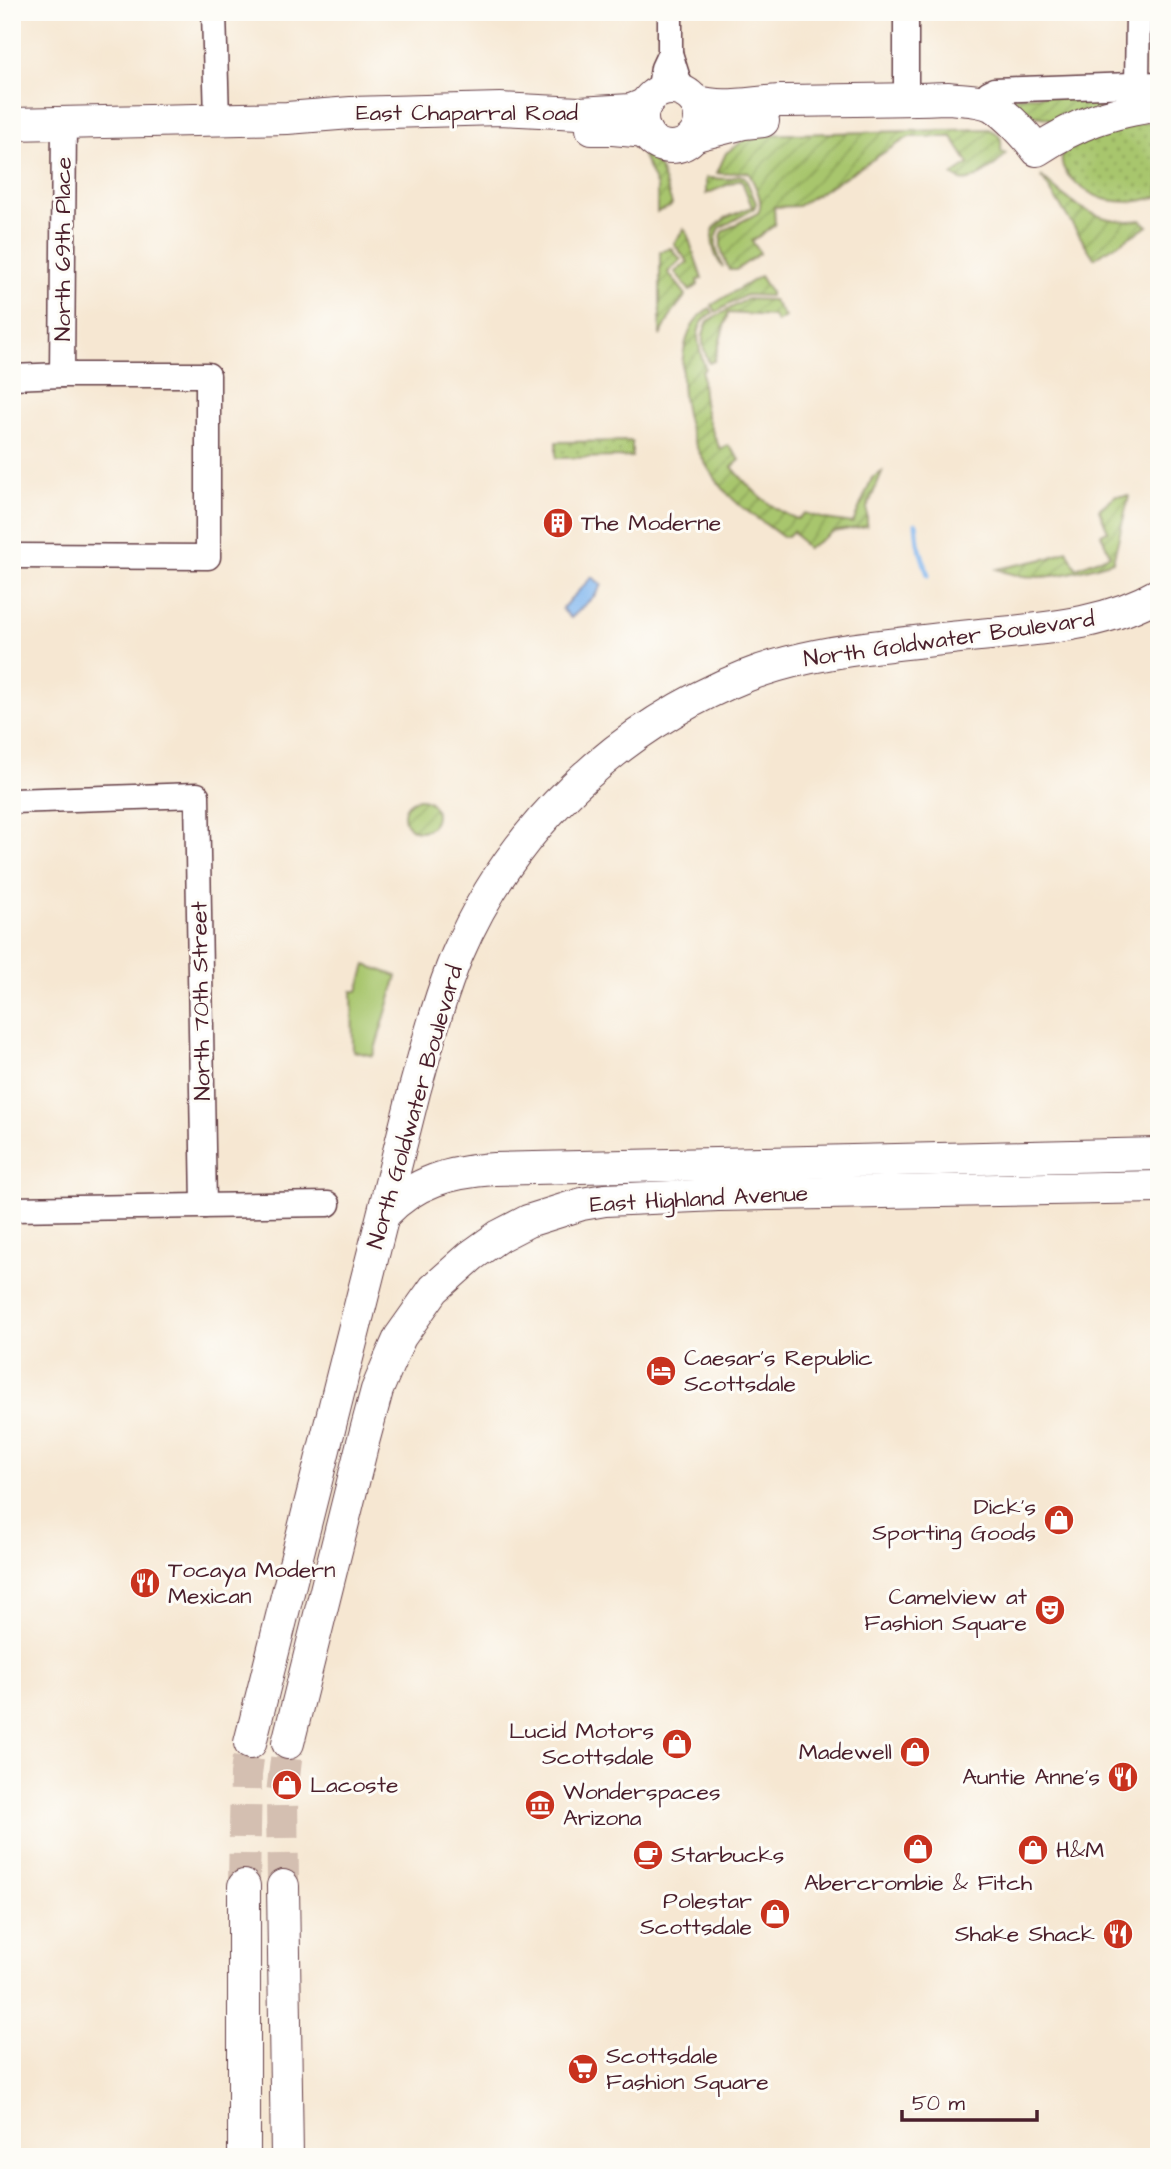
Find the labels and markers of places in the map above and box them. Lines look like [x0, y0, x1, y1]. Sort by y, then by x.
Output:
building icon: The Moderne [541, 506, 575, 540]
place label: The Moderne [581, 507, 721, 539]
place label: Caesar's Republic Scottsdale [684, 1342, 873, 1400]
hotel icon: Caesar's Republic Scottsdale [644, 1354, 678, 1388]
place label: Dick's Sporting Goods [872, 1491, 1036, 1550]
shop icon: Dick's Sporting Goods [1042, 1503, 1076, 1537]
place label: Tocaya Modern Mexican [168, 1554, 335, 1612]
restaurant icon: Tocaya Modern Mexican [128, 1566, 162, 1600]
place label: Camelview at Fashion Square [864, 1581, 1028, 1639]
theatre icon: Camelview at Fashion Square [1033, 1593, 1067, 1627]
place label: Lucid Motors Scottsdale [509, 1715, 654, 1773]
shop icon: Lucid Motors Scottsdale [660, 1727, 694, 1761]
shop icon: Madewell [898, 1735, 932, 1769]
place label: Madewell [799, 1736, 892, 1768]
restaurant icon: Auntie Anne's [1106, 1760, 1140, 1794]
place label: Auntie Anne's [962, 1761, 1100, 1793]
shop icon: Lacoste [270, 1768, 304, 1802]
place label: Lacoste [310, 1769, 398, 1801]
place label: Wonderspaces Arizona [563, 1776, 721, 1834]
museum icon: Wonderspaces Arizona [523, 1788, 557, 1822]
shop icon: Abercrombie & Fitch [901, 1832, 935, 1866]
shop icon: H&M [1016, 1833, 1050, 1867]
place label: H&M [1056, 1834, 1104, 1866]
cafe icon: Starbucks [631, 1838, 665, 1872]
place label: Starbucks [671, 1839, 784, 1871]
place label: Abercrombie & Fitch [804, 1867, 1033, 1899]
place label: Polestar Scottsdale [640, 1885, 752, 1943]
shop icon: Polestar Scottsdale [758, 1897, 792, 1931]
restaurant icon: Shake Shack [1101, 1917, 1135, 1951]
place label: Shake Shack [955, 1918, 1095, 1950]
place label: Scottsdale Fashion Square [606, 2040, 769, 2098]
supermarket icon: Scottsdale Fashion Square [566, 2052, 600, 2086]

